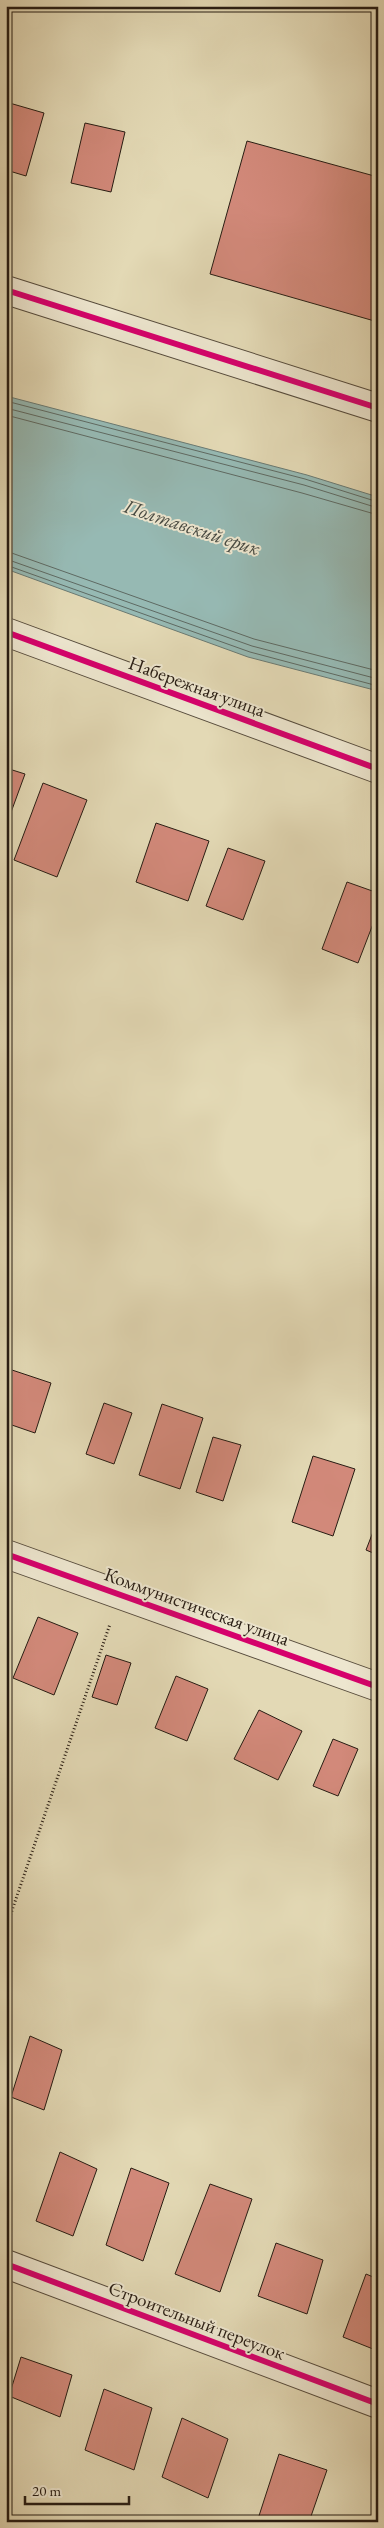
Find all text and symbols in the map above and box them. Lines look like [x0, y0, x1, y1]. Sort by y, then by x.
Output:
water label: Полтавский ерик [120, 493, 264, 561]
street label: Набережная улица [125, 650, 269, 723]
street label: Коммунистическая улица [101, 1561, 293, 1652]
street label: Строительный переулок [105, 2275, 289, 2366]
scale bar [25, 2473, 129, 2505]
text: 20 m [32, 2481, 61, 2500]

